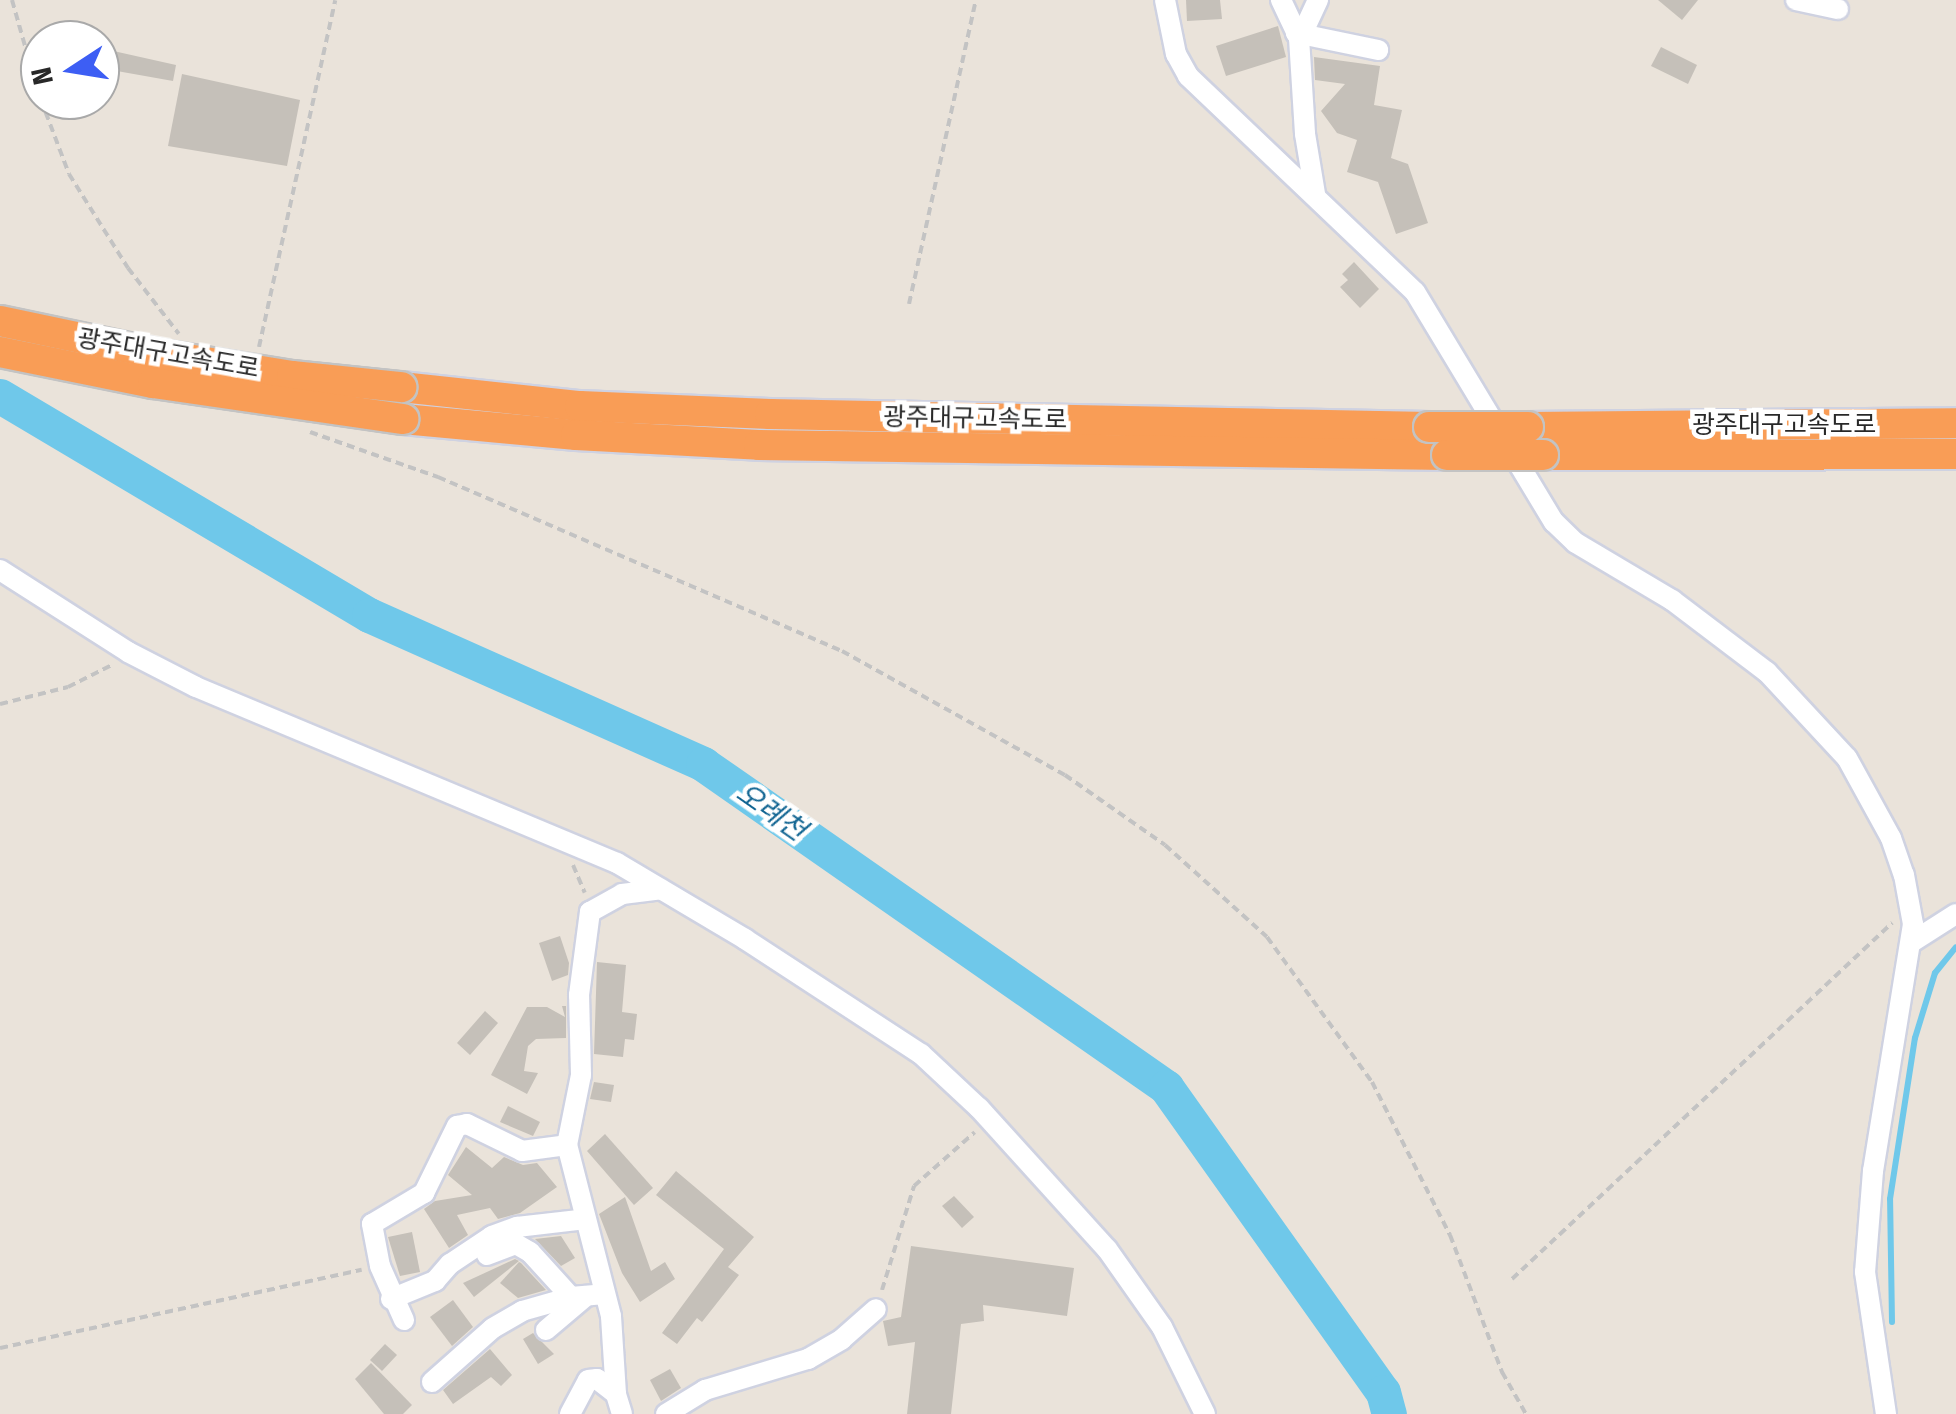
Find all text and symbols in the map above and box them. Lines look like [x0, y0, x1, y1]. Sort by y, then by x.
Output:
north arrow [20, 20, 120, 120]
text: N [24, 64, 60, 88]
street label: 광주대구고속도로 [75, 323, 261, 385]
street label: 광주대구고속도로 [883, 402, 1067, 436]
street label: 광주대구고속도로 [1692, 410, 1876, 440]
water label: 오례천 [730, 776, 812, 848]

